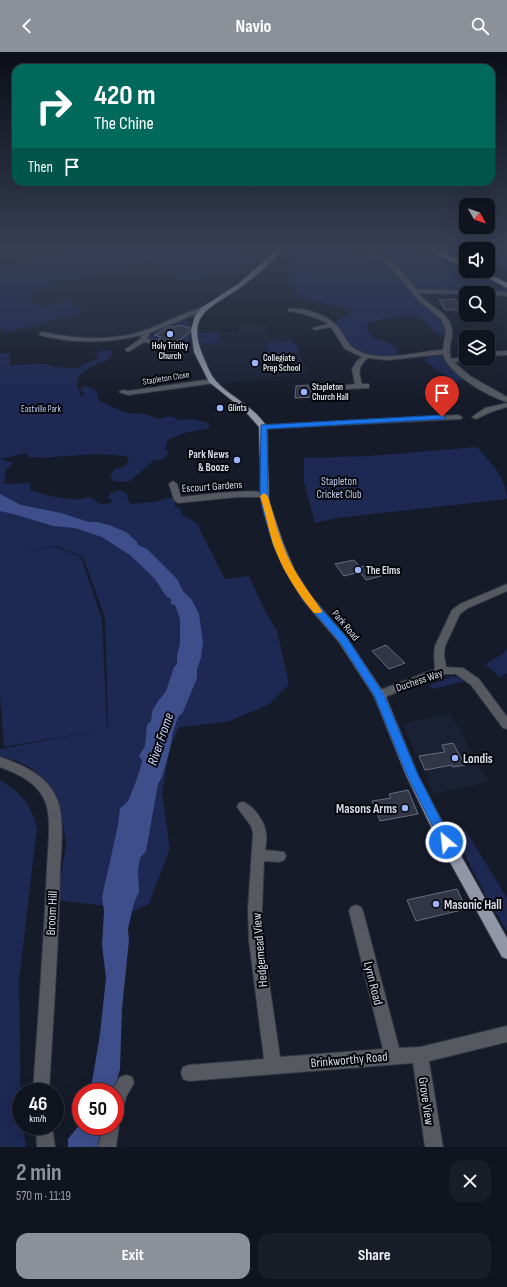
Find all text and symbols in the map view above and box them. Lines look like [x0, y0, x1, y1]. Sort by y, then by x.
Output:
icon: back [16, 15, 38, 37]
icon: search [469, 15, 491, 37]
text: Navio [236, 16, 271, 37]
text: 420 m [94, 79, 156, 112]
icon: right [28, 80, 80, 132]
text: The Chine [94, 113, 154, 134]
icon: arrive [61, 156, 83, 178]
text: Then [28, 158, 53, 177]
north arrow [459, 198, 495, 234]
map controls [459, 198, 495, 366]
button: sound [459, 242, 495, 278]
button: search [459, 286, 495, 322]
marker: Holy Trinity Church [165, 329, 175, 339]
button: layers [459, 330, 495, 366]
place label: Holy Trinity Church [152, 341, 188, 362]
place label: Collegiate Prep School [263, 353, 301, 374]
marker: Collegiate Prep School [250, 358, 260, 368]
street label: Stapleton Close [142, 369, 191, 388]
pin [425, 376, 459, 417]
place label: Stapleton Church Hall [312, 382, 349, 403]
icon: arrive [431, 382, 453, 404]
marker: Stapleton Church Hall [299, 387, 309, 397]
marker: Glints [215, 403, 225, 413]
place label: Glints [228, 403, 248, 414]
park label: Eastville Park [21, 404, 61, 415]
place label: Park News & Booze [189, 448, 229, 474]
marker: Park News & Booze [232, 455, 242, 465]
park label: Stapleton Cricket Club [317, 475, 362, 501]
street label: Escourt Gardens [181, 478, 243, 495]
place label: The Elms [366, 564, 401, 577]
marker: The Elms [353, 565, 363, 575]
street label: Park Road [329, 607, 362, 644]
street label: Duchess Way [394, 666, 445, 694]
water label: River Frome [144, 710, 178, 768]
place label: Londis [463, 751, 493, 767]
marker: Londis [450, 753, 460, 763]
place label: Masons Arms [336, 801, 397, 817]
marker: Masons Arms [400, 803, 410, 813]
position arrow [425, 821, 467, 863]
street label: Broom Hill [43, 890, 61, 936]
place label: Masonic Hall [444, 897, 502, 913]
marker: Masonic Hall [431, 899, 441, 909]
street label: Hedgemead View [249, 911, 271, 988]
street label: Lynn Road [360, 960, 386, 1007]
street label: Brinkworthy Road [310, 1049, 388, 1071]
street label: Grove View [415, 1076, 437, 1127]
speed limit sign: 50 [72, 1083, 124, 1135]
text: 46 [29, 1092, 47, 1116]
text: km/h [29, 1113, 47, 1125]
text: 2 min [16, 1158, 62, 1187]
button: close [449, 1160, 491, 1202]
text: 570 m · 11:19 [16, 1188, 71, 1204]
button: Exit [16, 1233, 250, 1279]
button: Share [258, 1233, 491, 1279]

